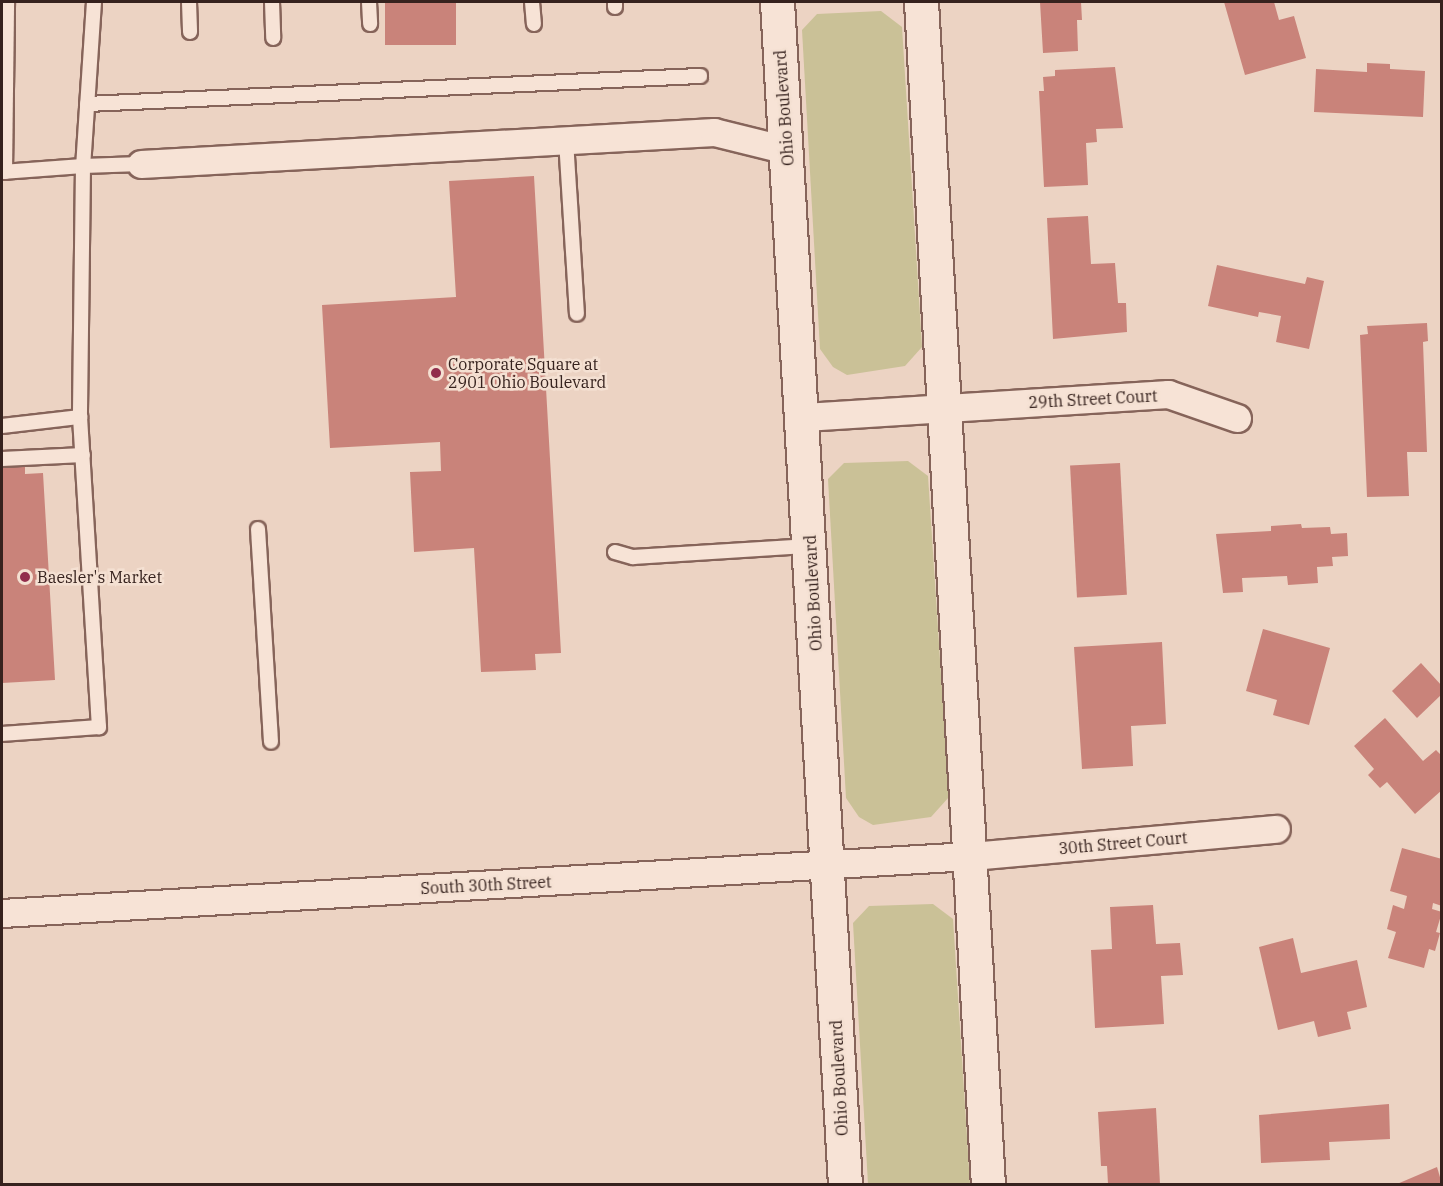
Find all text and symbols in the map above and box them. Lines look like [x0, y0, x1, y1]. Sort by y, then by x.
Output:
street label: Ohio Boulevard [770, 49, 798, 167]
place label: Corporate Square at 2901 Ohio Boulevard [448, 354, 606, 392]
marker: Corporate Square at 2901 Ohio Boulevard [429, 366, 443, 380]
street label: 29th Street Court [1028, 386, 1158, 412]
street label: Ohio Boulevard [800, 535, 826, 651]
place label: Baesler's Market [37, 567, 162, 587]
marker: Baesler's Market [18, 570, 32, 584]
street label: 30th Street Court [1058, 828, 1188, 858]
street label: South 30th Street [420, 872, 552, 898]
street label: Ohio Boulevard [826, 1020, 852, 1136]

